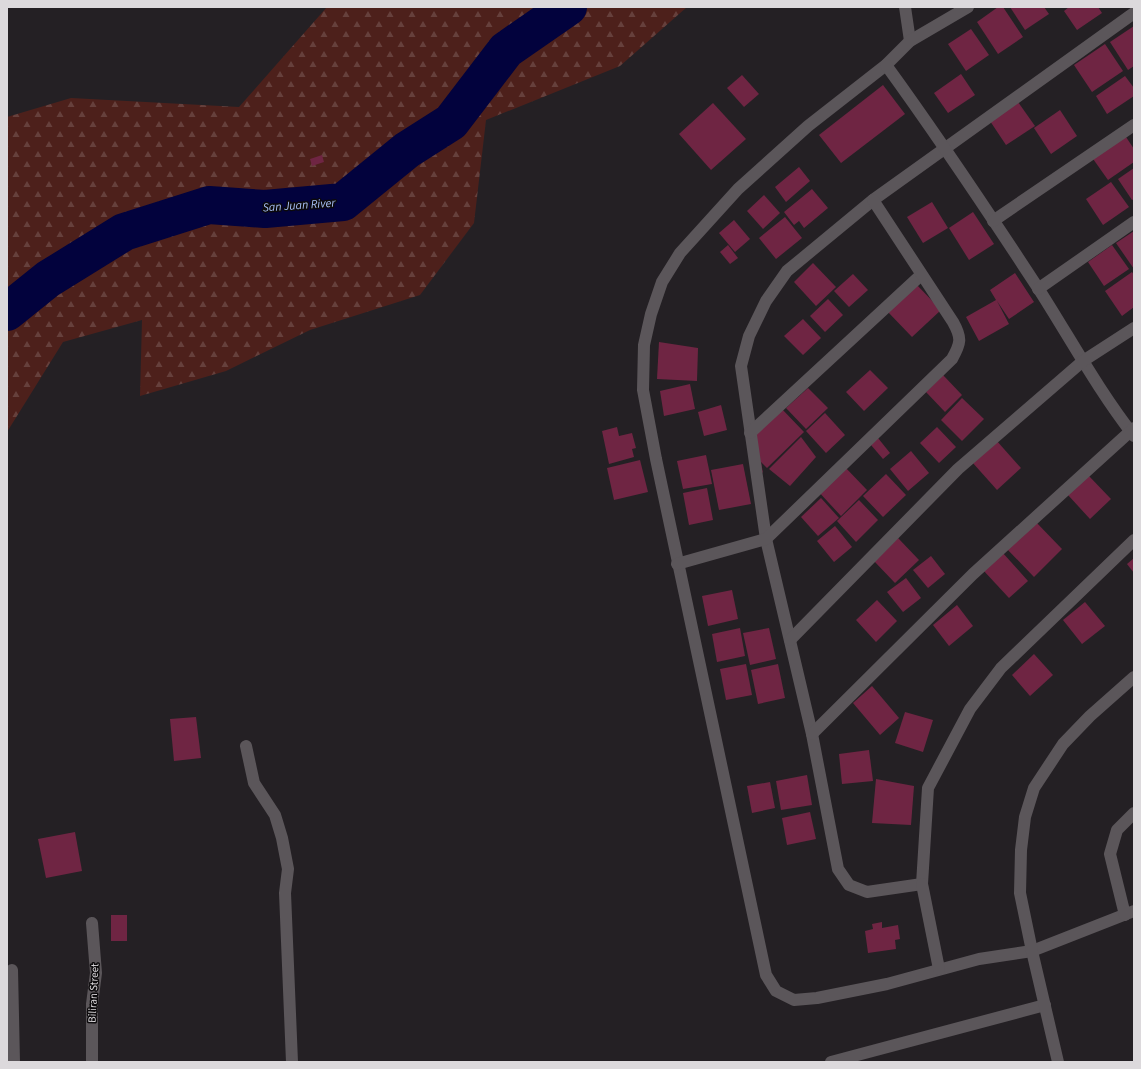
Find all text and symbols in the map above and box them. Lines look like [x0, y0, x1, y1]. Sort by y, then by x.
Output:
water label: San Juan River [262, 194, 337, 217]
street label: Biliran Street [84, 963, 103, 1023]

